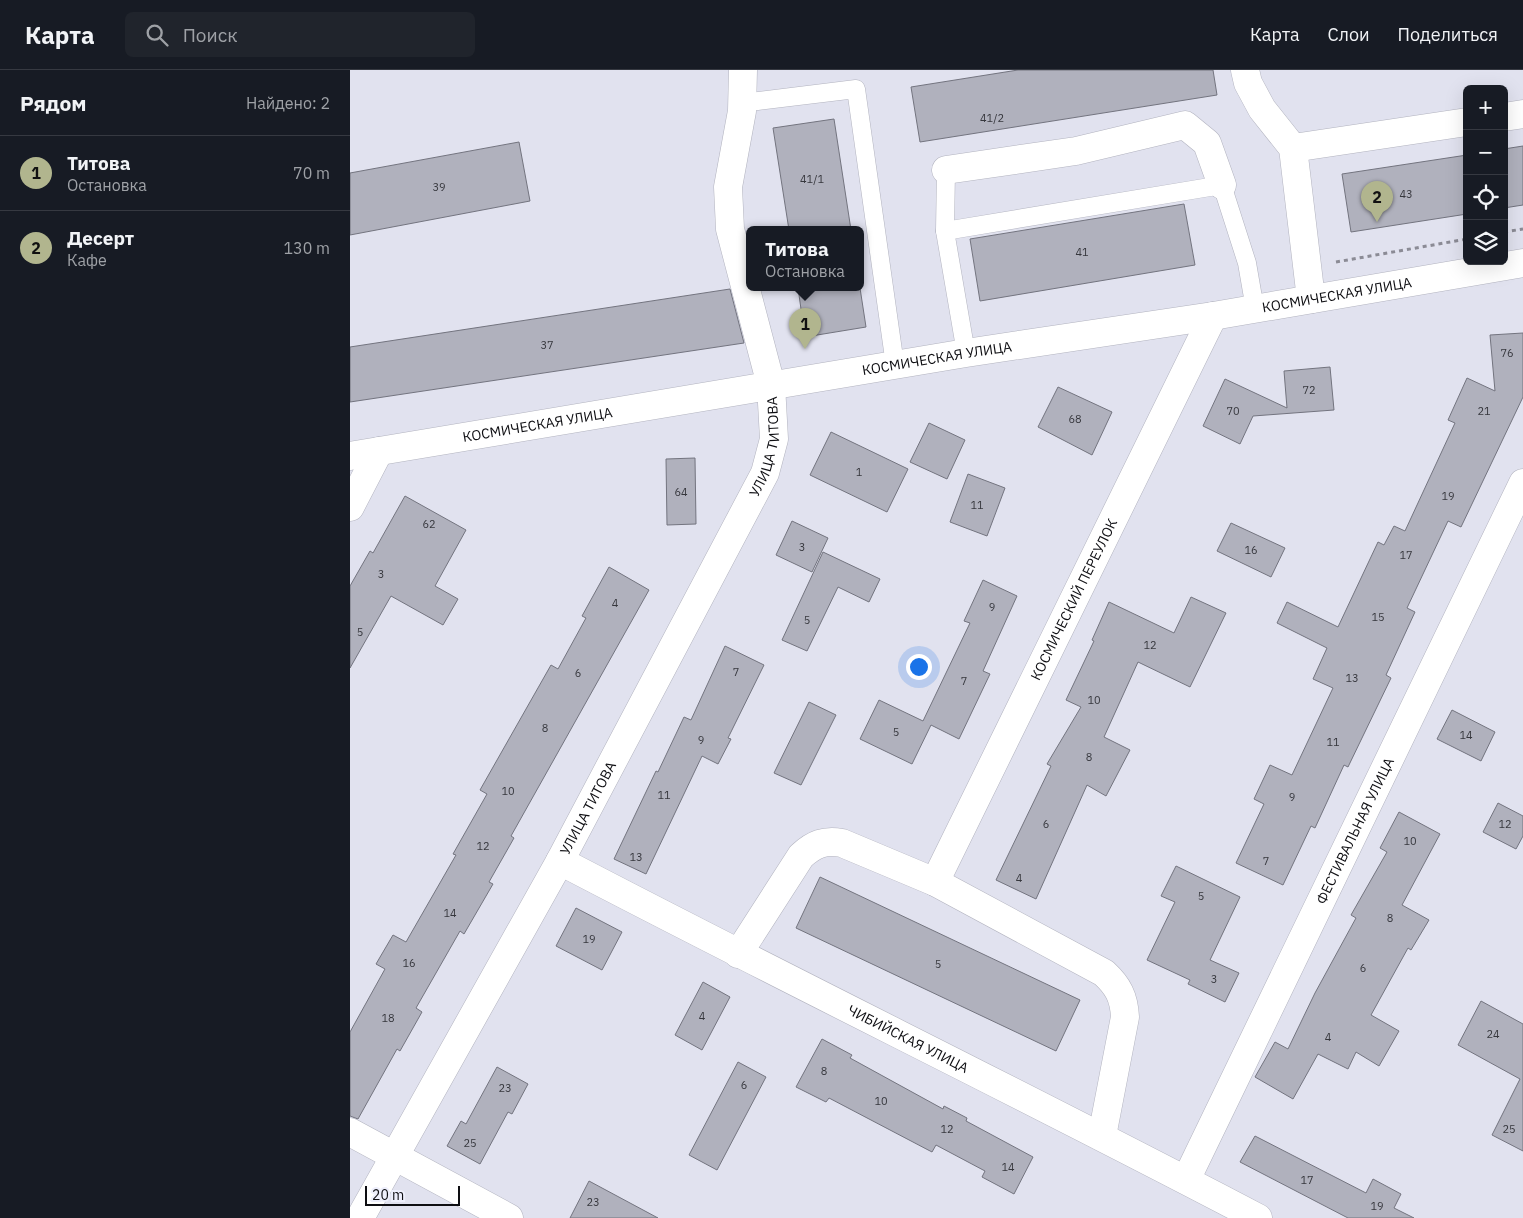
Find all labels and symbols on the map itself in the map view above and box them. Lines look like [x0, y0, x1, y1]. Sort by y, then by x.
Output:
house number: 41/2 [980, 111, 1004, 125]
house number: 41/1 [800, 172, 824, 186]
house number: 39 [432, 180, 446, 194]
pin: 2 [1361, 181, 1393, 222]
house number: 43 [1399, 187, 1413, 201]
house number: 41 [1075, 245, 1089, 259]
street label: КОСМИЧЕСКАЯ УЛИЦА [1261, 273, 1413, 316]
pin: 1 [789, 308, 821, 349]
street label: КОСМИЧЕСКАЯ УЛИЦА [861, 337, 1013, 379]
house number: 37 [540, 338, 554, 352]
house number: 76 [1500, 346, 1514, 360]
house number: 72 [1302, 383, 1316, 397]
street label: УЛИЦА ТИТОВА [745, 396, 783, 500]
street label: КОСМИЧЕСКАЯ УЛИЦА [461, 403, 614, 446]
house number: 70 [1226, 404, 1240, 418]
house number: 21 [1477, 404, 1491, 418]
house number: 68 [1068, 412, 1082, 426]
house number: 1 [856, 465, 863, 479]
house number: 64 [674, 485, 688, 499]
house number: 19 [1441, 489, 1455, 503]
house number: 11 [970, 498, 984, 512]
street label: КОСМИЧЕСКИЙ ПЕРЕУЛОК [1027, 515, 1121, 683]
house number: 62 [422, 517, 436, 531]
house number: 3 [799, 540, 805, 554]
house number: 16 [1244, 543, 1258, 557]
house number: 17 [1399, 548, 1413, 562]
house number: 3 [378, 567, 384, 581]
house number: 4 [612, 596, 619, 610]
house number: 9 [989, 600, 995, 614]
house number: 15 [1371, 610, 1385, 624]
house number: 5 [804, 613, 810, 627]
house number: 5 [357, 625, 363, 639]
house number: 12 [1143, 638, 1157, 652]
your location [906, 654, 932, 680]
house number: 7 [733, 665, 739, 679]
house number: 6 [575, 666, 581, 680]
house number: 13 [1345, 671, 1359, 685]
house number: 7 [961, 674, 967, 688]
house number: 10 [1087, 693, 1101, 707]
house number: 8 [542, 721, 548, 735]
house number: 5 [893, 725, 899, 739]
house number: 14 [1459, 728, 1473, 742]
house number: 9 [698, 733, 704, 747]
house number: 11 [1326, 735, 1340, 749]
house number: 8 [1086, 750, 1092, 764]
street label: ФЕСТИВАЛЬНАЯ УЛИЦА [1312, 754, 1398, 907]
street label: УЛИЦА ТИТОВА [556, 758, 620, 858]
house number: 10 [501, 784, 515, 798]
house number: 11 [657, 788, 671, 802]
house number: 9 [1289, 790, 1295, 804]
house number: 6 [1043, 817, 1049, 831]
house number: 12 [1498, 817, 1512, 831]
house number: 10 [1403, 834, 1417, 848]
house number: 12 [476, 839, 490, 853]
house number: 13 [629, 850, 643, 864]
house number: 7 [1263, 854, 1269, 868]
house number: 4 [1016, 871, 1023, 885]
house number: 5 [1198, 889, 1204, 903]
house number: 14 [443, 906, 457, 920]
house number: 8 [1387, 911, 1393, 925]
house number: 19 [582, 932, 596, 946]
house number: 16 [402, 956, 416, 970]
house number: 5 [935, 957, 941, 971]
house number: 6 [1360, 961, 1366, 975]
house number: 3 [1211, 972, 1217, 986]
street label: ЧИБИЙСКАЯ УЛИЦА [845, 1001, 972, 1077]
house number: 4 [699, 1009, 706, 1023]
house number: 18 [381, 1011, 395, 1025]
house number: 24 [1486, 1027, 1500, 1041]
house number: 4 [1325, 1030, 1332, 1044]
house number: 8 [821, 1064, 827, 1078]
house number: 6 [741, 1078, 747, 1092]
house number: 23 [498, 1081, 512, 1095]
house number: 10 [874, 1094, 888, 1108]
house number: 12 [940, 1122, 954, 1136]
house number: 25 [1502, 1122, 1516, 1136]
house number: 25 [463, 1136, 477, 1150]
house number: 14 [1001, 1160, 1015, 1174]
house number: 17 [1300, 1173, 1314, 1187]
scale bar [365, 1183, 460, 1206]
house number: 23 [586, 1195, 600, 1209]
house number: 19 [1370, 1199, 1384, 1213]

